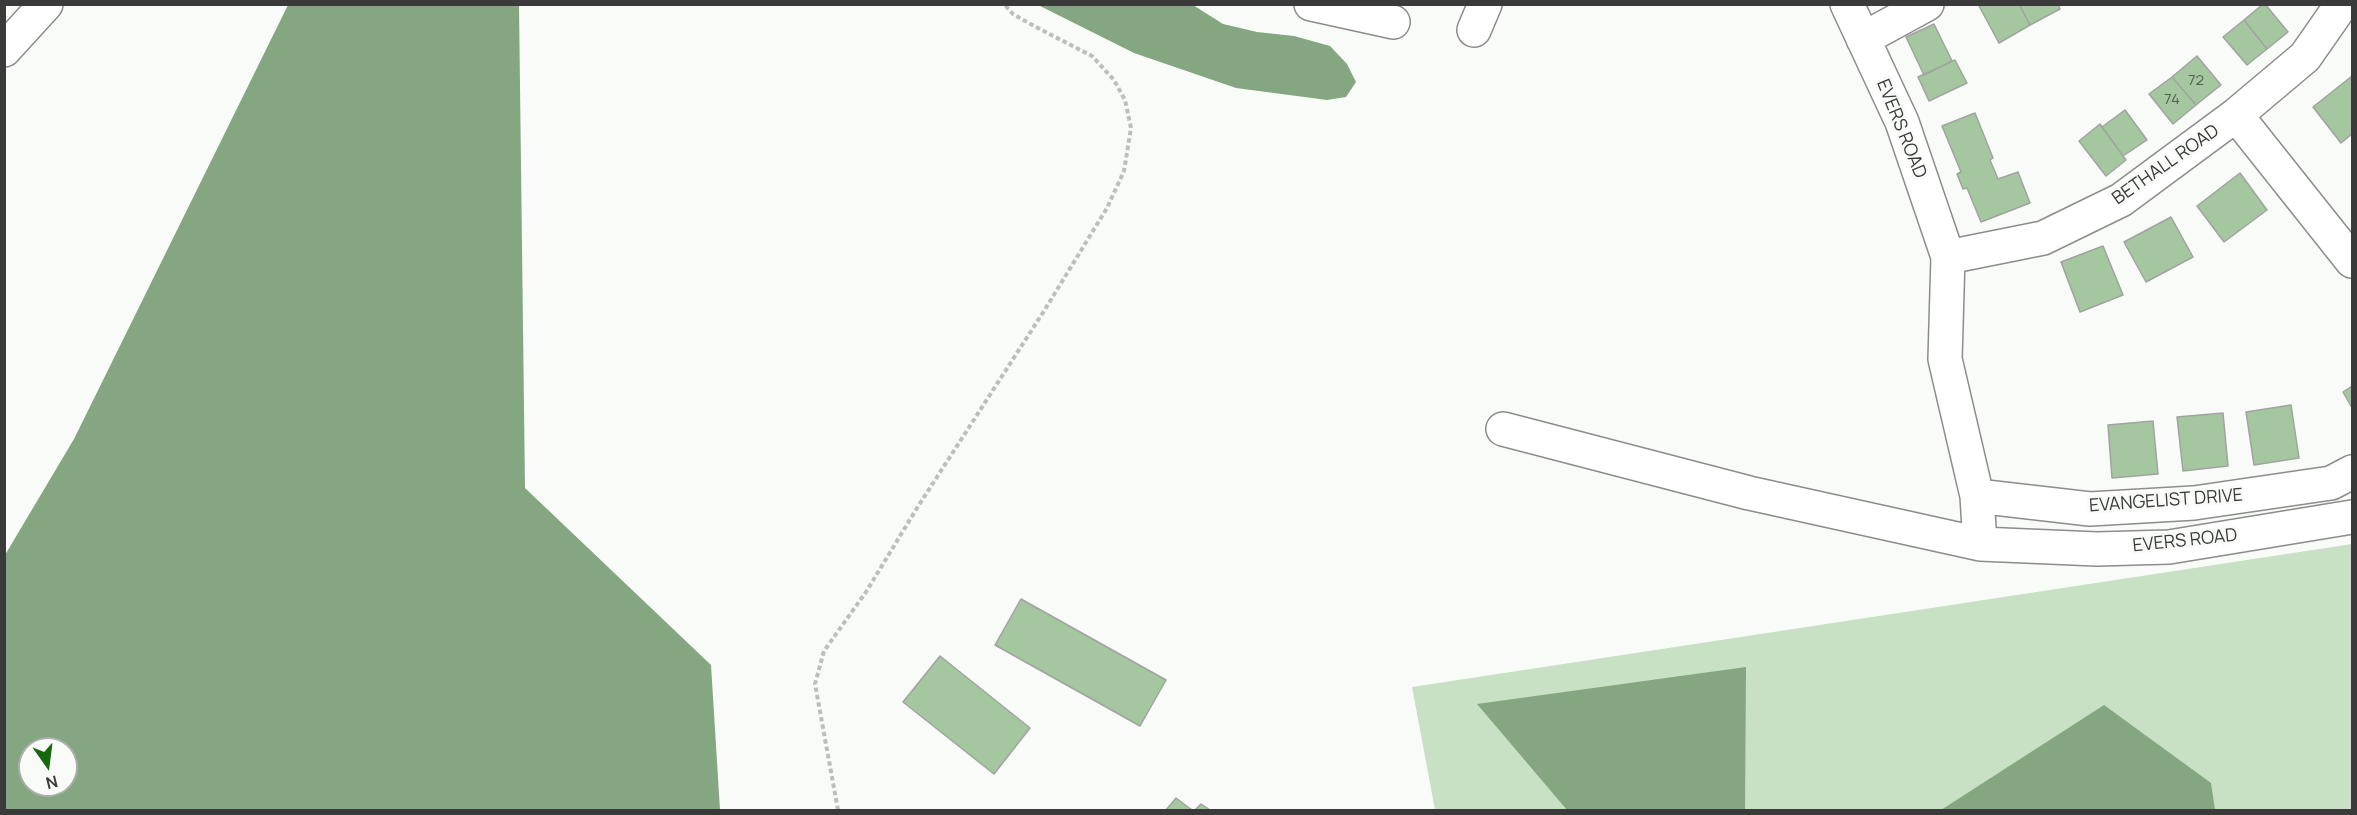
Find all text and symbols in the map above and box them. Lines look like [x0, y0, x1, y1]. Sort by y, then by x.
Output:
house number: 72 [2188, 72, 2204, 90]
street label: EVERS ROAD [1871, 76, 1931, 182]
house number: 74 [2164, 91, 2180, 109]
street label: BETHALL ROAD [2109, 120, 2223, 210]
street label: EVANGELIST DRIVE [2088, 485, 2244, 517]
street label: EVERS ROAD [2132, 525, 2238, 557]
north arrow [18, 737, 78, 797]
text: N [44, 770, 60, 795]

